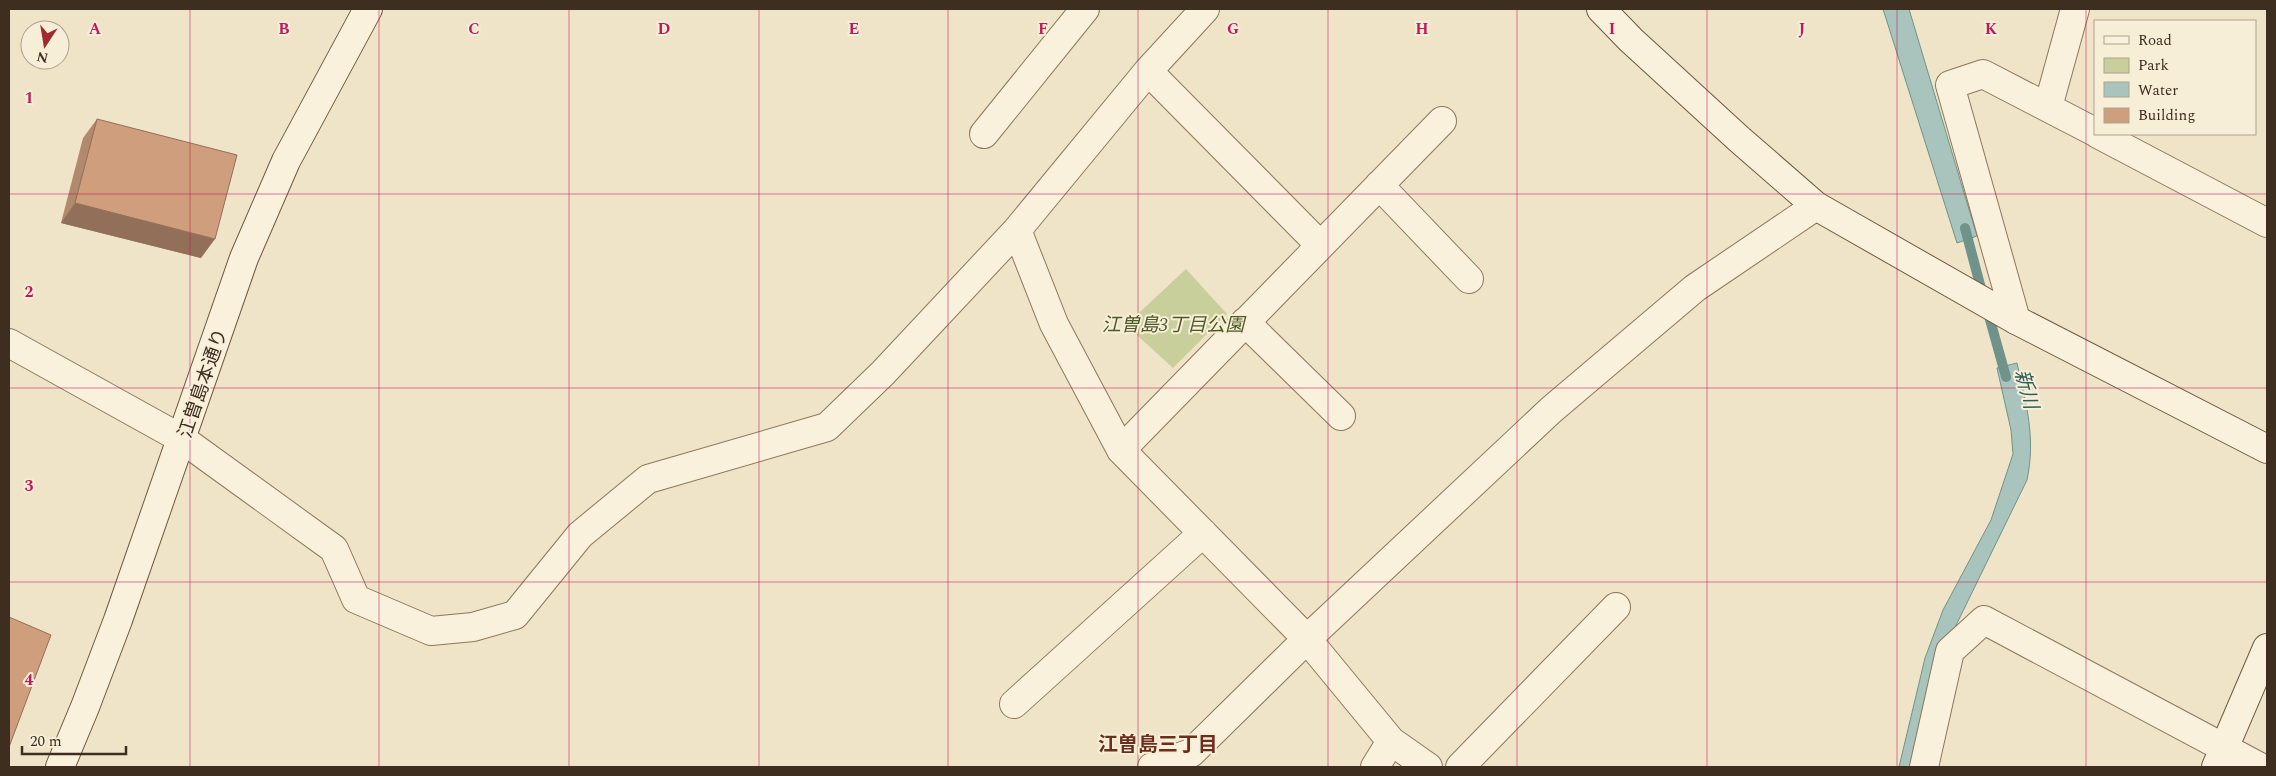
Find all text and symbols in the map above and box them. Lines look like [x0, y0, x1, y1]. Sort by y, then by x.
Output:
text: A [89, 17, 102, 41]
text: B [278, 17, 290, 41]
text: C [468, 17, 480, 41]
text: D [658, 17, 671, 41]
text: E [849, 17, 859, 41]
text: F [1038, 17, 1048, 41]
text: G [1227, 17, 1239, 41]
text: H [1415, 17, 1429, 41]
text: I [1609, 17, 1615, 41]
text: J [1799, 17, 1806, 41]
text: K [1985, 17, 1998, 41]
north arrow [20, 20, 70, 70]
legend [2094, 20, 2256, 135]
text: Road [2138, 29, 2172, 52]
text: N [35, 46, 50, 69]
text: Park [2138, 54, 2169, 77]
text: Water [2138, 79, 2178, 102]
text: 1 [25, 86, 33, 110]
text: Building [2138, 104, 2195, 127]
text: 2 [25, 280, 34, 304]
park label: 江曽島3丁目公園 [1102, 311, 1247, 340]
street label: 江曽島本通り [171, 325, 236, 442]
water label: 新川 [2006, 366, 2046, 414]
text: 3 [25, 474, 34, 498]
text: 4 [25, 668, 34, 692]
scale bar [22, 724, 126, 756]
text: 20 m [30, 730, 62, 753]
district label: 江曽島三丁目 [1098, 730, 1218, 760]

